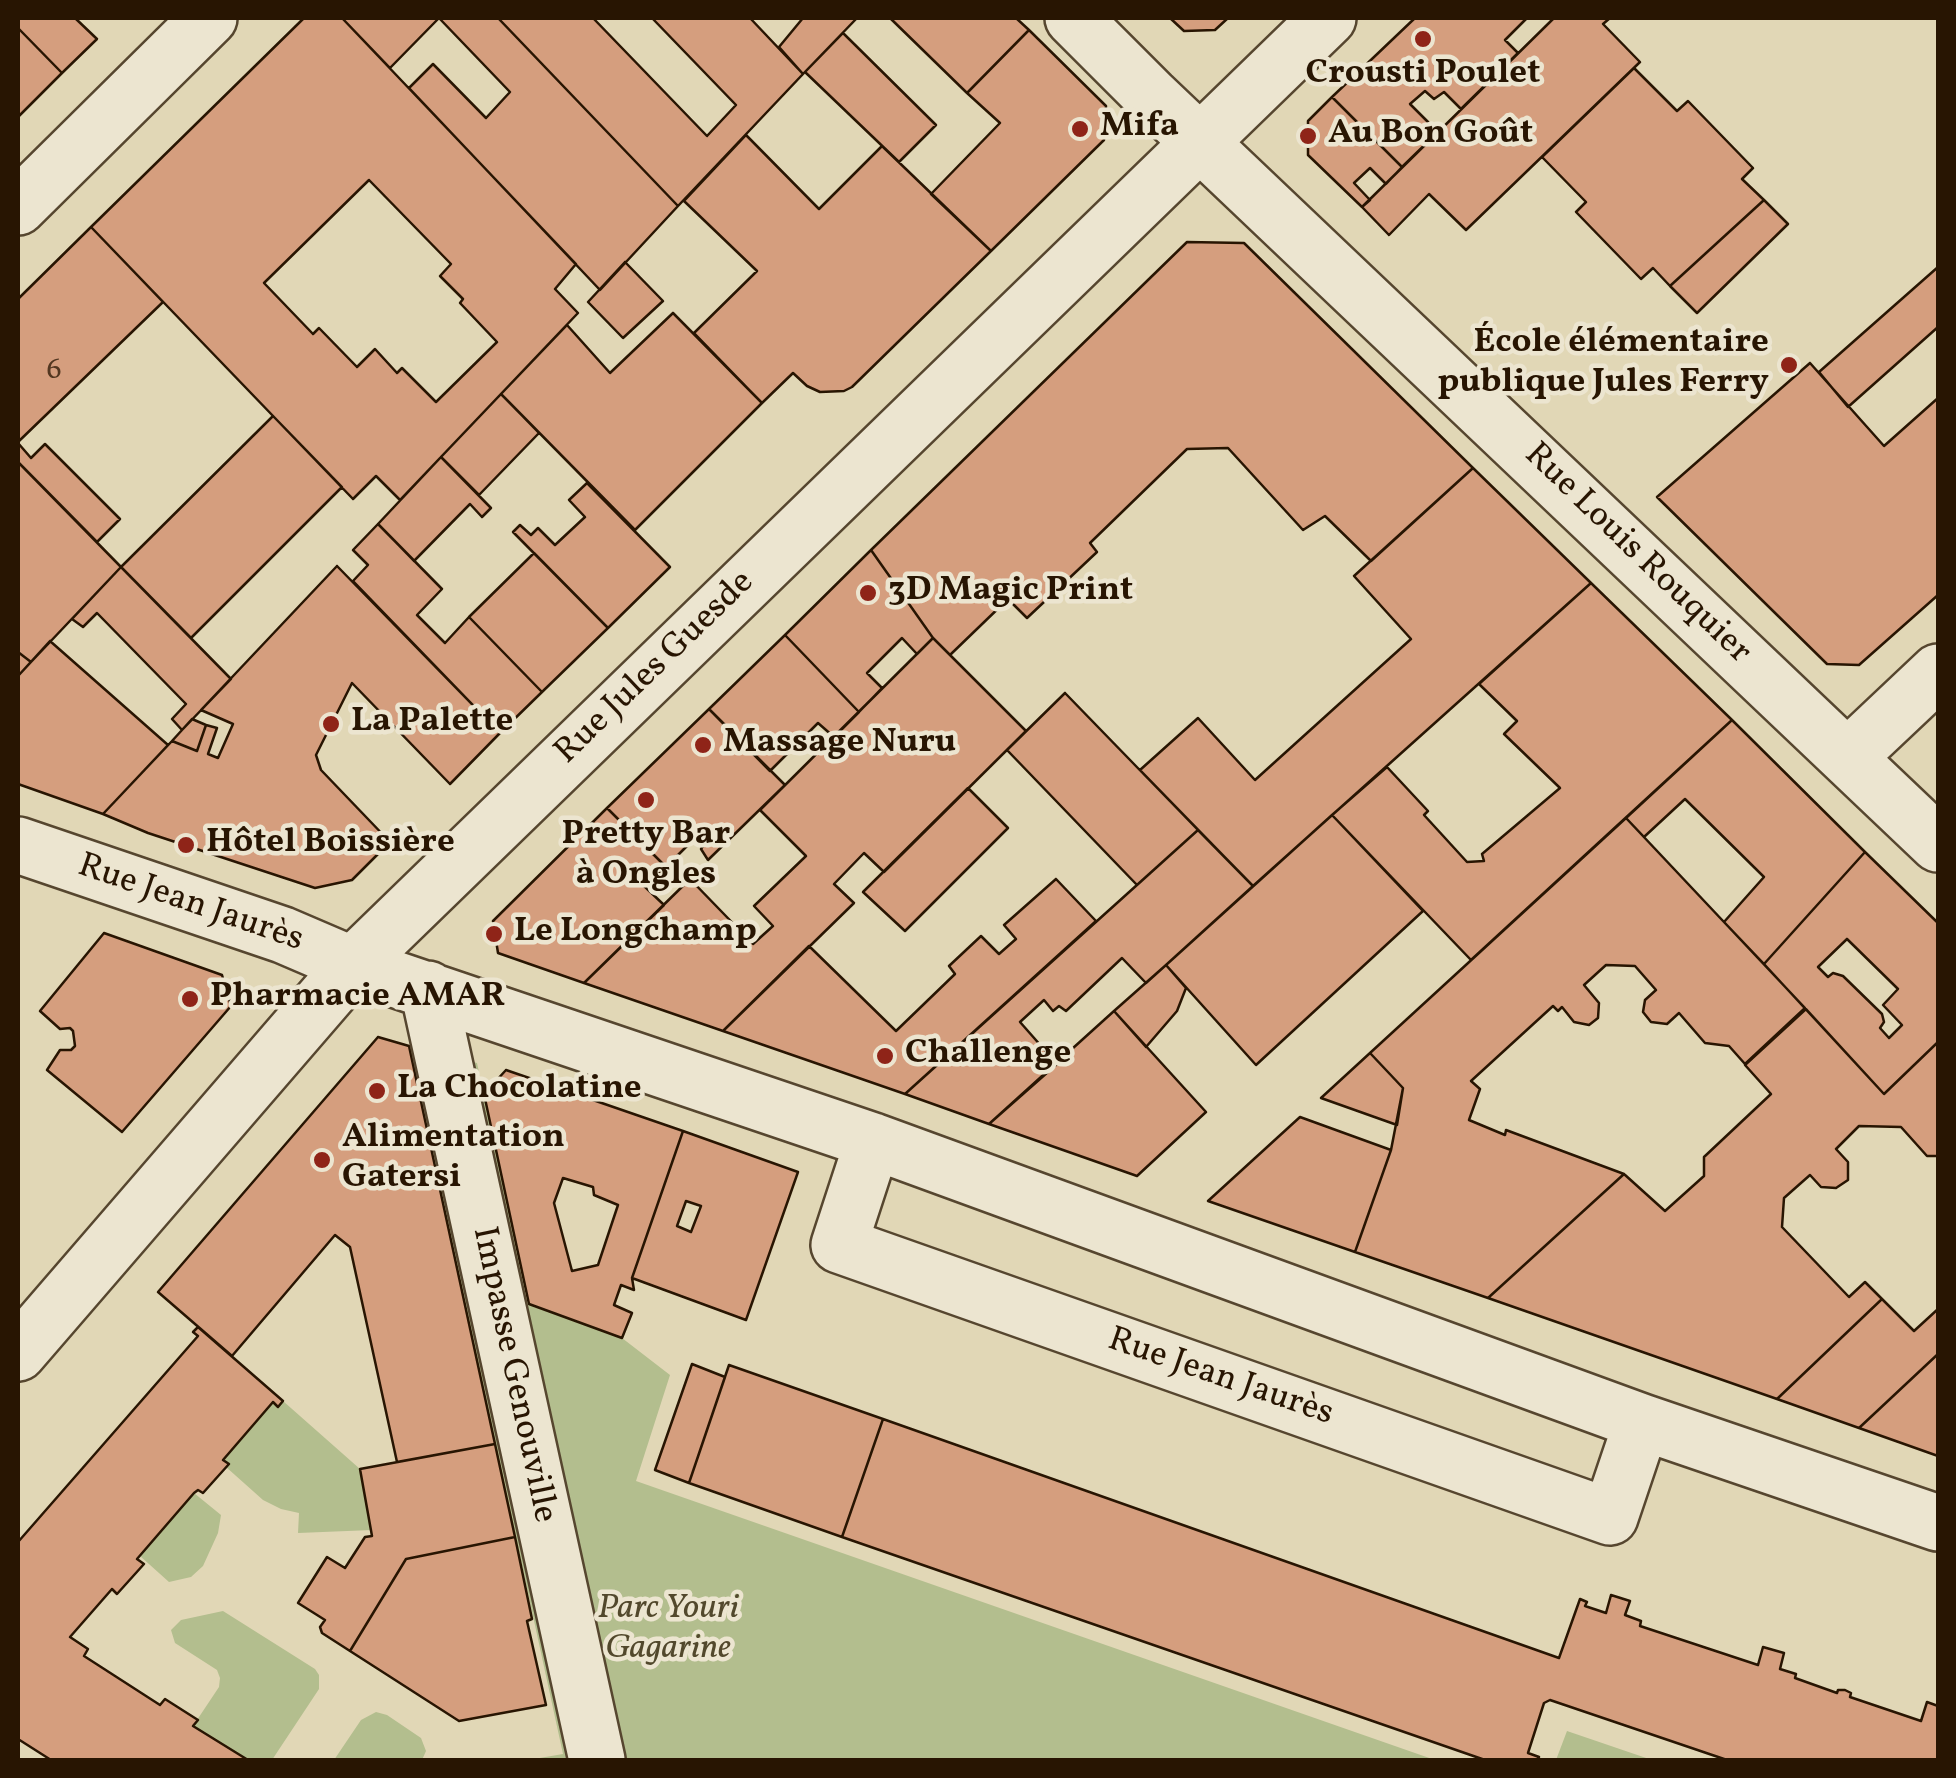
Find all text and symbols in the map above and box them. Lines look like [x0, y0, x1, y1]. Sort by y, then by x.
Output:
marker: Crousti Poulet [1412, 28, 1434, 50]
place label: Crousti Poulet [1306, 55, 1540, 97]
place label: Mifa [1100, 108, 1179, 150]
place label: Au Bon Goût [1328, 115, 1533, 157]
marker: Mifa [1069, 118, 1091, 140]
marker: Au Bon Goût [1297, 125, 1319, 147]
place label: École élémentaire publique Jules Ferry [1437, 324, 1769, 406]
house number: 6 [46, 354, 62, 390]
marker: École élémentaire publique Jules Ferry [1778, 354, 1800, 376]
street label: Rue Louis Rouquier [1514, 436, 1758, 674]
street label: Rue Jules Guesde [548, 563, 764, 775]
place label: 3D Magic Print [888, 572, 1133, 614]
marker: 3D Magic Print [857, 582, 879, 604]
place label: La Palette [351, 703, 513, 745]
marker: La Palette [320, 713, 342, 735]
place label: Massage Nuru [723, 724, 956, 766]
marker: Massage Nuru [692, 734, 714, 756]
marker: Pretty Bar à Ongles [635, 789, 657, 811]
place label: Pretty Bar à Ongles [562, 816, 730, 898]
place label: Hôtel Boissière [206, 824, 455, 866]
marker: Hôtel Boissière [175, 834, 197, 856]
street label: Rue Jean Jaurès [72, 847, 308, 963]
place label: Le Longchamp [514, 913, 757, 955]
marker: Le Longchamp [483, 923, 505, 945]
place label: Pharmacie AMAR [210, 978, 505, 1020]
marker: Pharmacie AMAR [179, 988, 201, 1010]
place label: Challenge [905, 1035, 1071, 1077]
marker: Challenge [874, 1045, 896, 1067]
place label: La Chocolatine [397, 1070, 642, 1112]
marker: La Chocolatine [366, 1080, 388, 1102]
place label: Alimentation Gatersi [342, 1119, 565, 1201]
marker: Alimentation Gatersi [311, 1149, 333, 1171]
street label: Impasse Genouville [460, 1223, 564, 1527]
street label: Rue Jean Jaurès [1102, 1321, 1338, 1437]
park label: Parc Youri Gagarine [597, 1590, 739, 1672]

